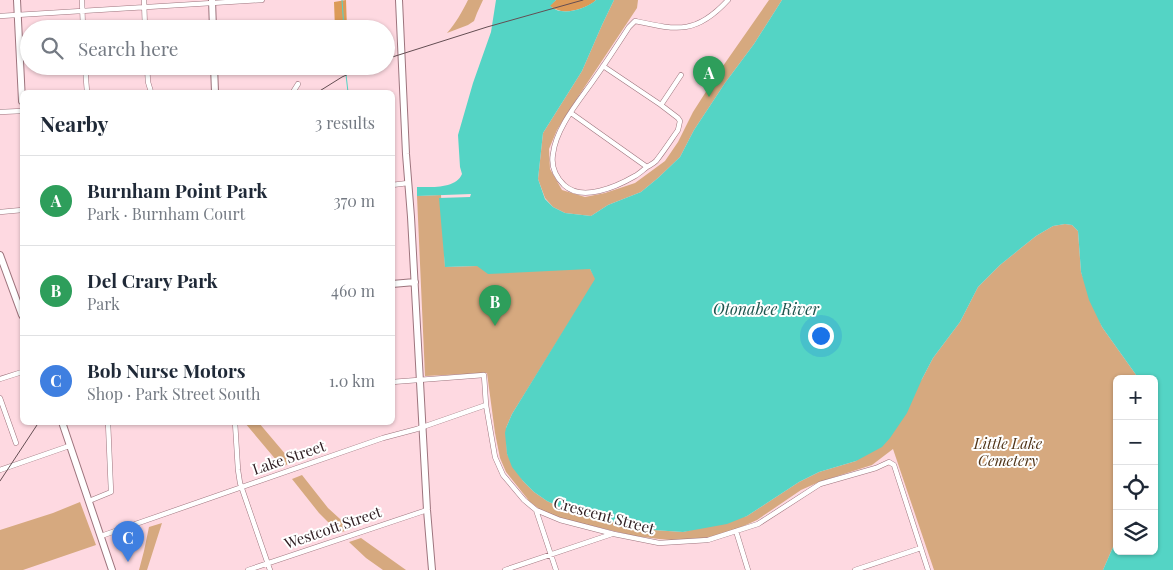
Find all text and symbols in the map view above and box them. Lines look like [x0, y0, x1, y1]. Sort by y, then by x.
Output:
search box [20, 20, 395, 75]
icon: search [38, 34, 66, 62]
text: Search here [78, 35, 178, 61]
pin: A [693, 56, 725, 97]
text: Nearby [40, 109, 109, 137]
text: 3 results [315, 112, 375, 133]
text: Burnham Point Park [87, 177, 267, 203]
text: A [51, 190, 61, 211]
text: 370 m [333, 190, 375, 211]
text: Park · Burnham Court [87, 203, 245, 224]
text: Del Crary Park [87, 267, 218, 293]
text: B [51, 280, 61, 301]
text: 460 m [331, 280, 375, 301]
pin: B [479, 285, 511, 326]
text: Park [87, 293, 120, 314]
water label: Otonabee River [713, 298, 820, 319]
your location [808, 323, 834, 349]
text: Bob Nurse Motors [87, 357, 246, 383]
text: C [50, 370, 62, 391]
text: 1.0 km [329, 370, 375, 391]
map controls [1113, 375, 1158, 555]
button: + [1113, 375, 1158, 420]
text: Shop · Park Street South [87, 383, 260, 404]
button: − [1113, 420, 1158, 465]
park label: Little Lake Cemetery [973, 433, 1043, 470]
street label: Lake Street [250, 435, 328, 479]
button: locate [1113, 465, 1158, 510]
street label: Crescent Street [551, 492, 658, 538]
street label: Westcott Street [281, 501, 385, 553]
button: layers [1113, 510, 1158, 555]
pin: C [112, 521, 144, 562]

